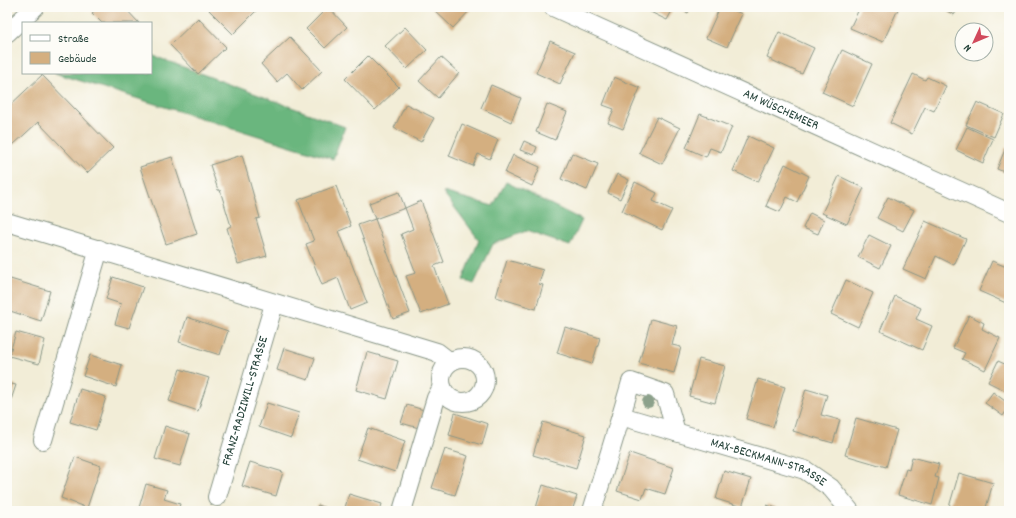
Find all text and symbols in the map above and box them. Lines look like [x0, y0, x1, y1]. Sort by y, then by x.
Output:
legend [22, 22, 152, 74]
north arrow [954, 22, 994, 62]
text: Straße [58, 31, 89, 48]
text: N [960, 40, 976, 55]
text: Gebäude [58, 51, 97, 68]
street label: AM WÜSCHEMEER [740, 84, 822, 135]
street label: FRANZ-RADZIWILL-STRASSE [217, 334, 273, 468]
street label: MAX-BECKMANN-STRASSE [708, 433, 830, 492]

